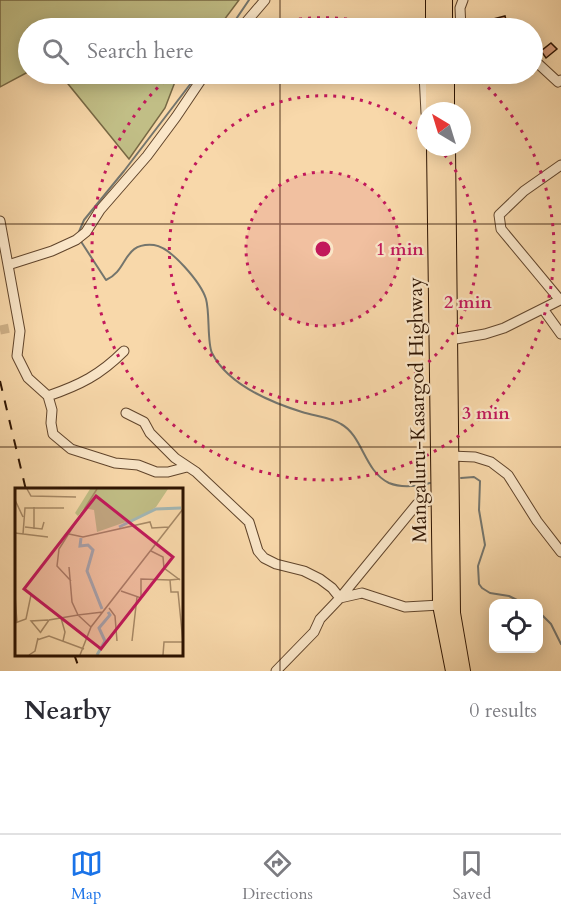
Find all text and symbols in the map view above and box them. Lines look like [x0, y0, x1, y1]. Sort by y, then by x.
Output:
search box [18, 18, 543, 84]
icon: search [39, 35, 72, 68]
text: Search here [87, 36, 194, 66]
north arrow [417, 102, 471, 156]
text: 1 min [376, 237, 424, 262]
centre of rings [313, 239, 333, 259]
street label: Mangaluru-Kasargod Highway [402, 276, 433, 543]
text: 2 min [444, 290, 492, 315]
text: 3 min [462, 401, 510, 426]
inset map [15, 488, 183, 656]
map controls [489, 599, 543, 653]
button: locate [489, 599, 543, 653]
text: Nearby [24, 693, 112, 728]
text: 0 results [469, 697, 537, 724]
tab: Map [70, 847, 103, 905]
tab: Directions [242, 847, 313, 905]
tab: Saved [452, 847, 491, 905]

